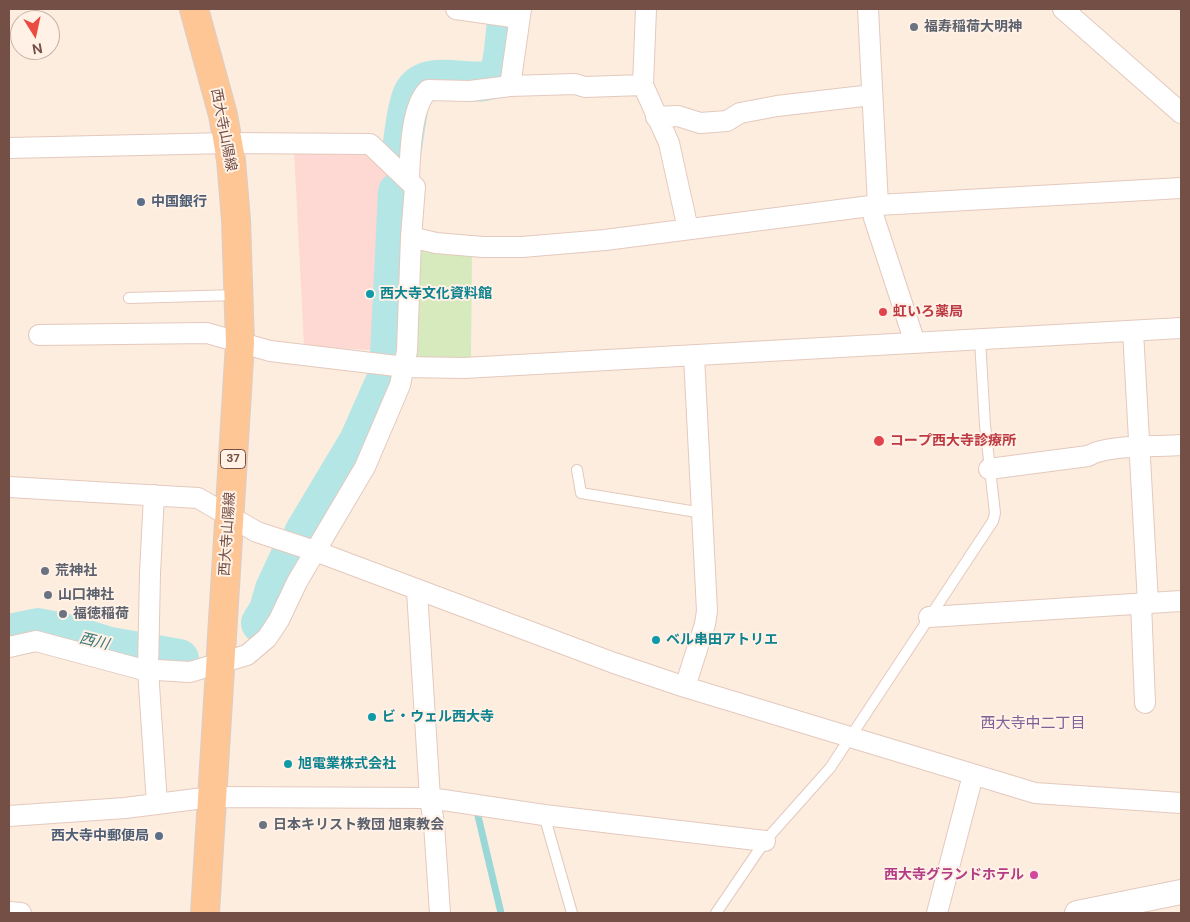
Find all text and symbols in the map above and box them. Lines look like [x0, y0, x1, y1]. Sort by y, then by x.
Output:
north arrow [10, 10, 60, 60]
place label: 福寿稲荷大明神 [924, 19, 1022, 35]
marker: 福寿稲荷大明神 [908, 21, 920, 33]
text: N [31, 39, 44, 59]
street label: 西大寺山陽線 [207, 87, 239, 173]
place label: 中国銀行 [151, 194, 207, 210]
marker: 中国銀行 [135, 196, 147, 208]
place label: 西大寺文化資料館 [380, 286, 492, 302]
marker: 西大寺文化資料館 [364, 288, 376, 300]
place label: 虹いろ薬局 [893, 304, 963, 320]
marker: 虹いろ薬局 [877, 306, 889, 318]
place label: コープ西大寺診療所 [890, 433, 1016, 449]
marker: コープ西大寺診療所 [872, 434, 886, 448]
road number: 37 [220, 449, 246, 468]
street label: 西大寺山陽線 [217, 492, 239, 576]
place label: 荒神社 [55, 563, 97, 579]
marker: 荒神社 [39, 565, 51, 577]
place label: 山口神社 [58, 587, 114, 603]
marker: 山口神社 [42, 589, 54, 601]
place label: 福徳稲荷 [73, 606, 129, 622]
marker: 福徳稲荷 [57, 608, 69, 620]
water label: 西川 [77, 630, 111, 654]
place label: ベル串田アトリエ [666, 632, 778, 648]
marker: ベル串田アトリエ [650, 634, 662, 646]
place label: ビ・ウェル西大寺 [382, 709, 494, 725]
marker: ビ・ウェル西大寺 [366, 711, 378, 723]
district label: 西大寺中二丁目 [981, 715, 1085, 733]
place label: 旭電業株式会社 [298, 756, 396, 772]
marker: 旭電業株式会社 [282, 758, 294, 770]
place label: 日本キリスト教団 旭東教会 [273, 817, 444, 833]
marker: 日本キリスト教団 旭東教会 [257, 819, 269, 831]
place label: 西大寺中郵便局 [51, 828, 149, 844]
marker: 西大寺中郵便局 [153, 830, 165, 842]
place label: 西大寺グランドホテル [884, 867, 1024, 883]
marker: 西大寺グランドホテル [1028, 869, 1040, 881]

